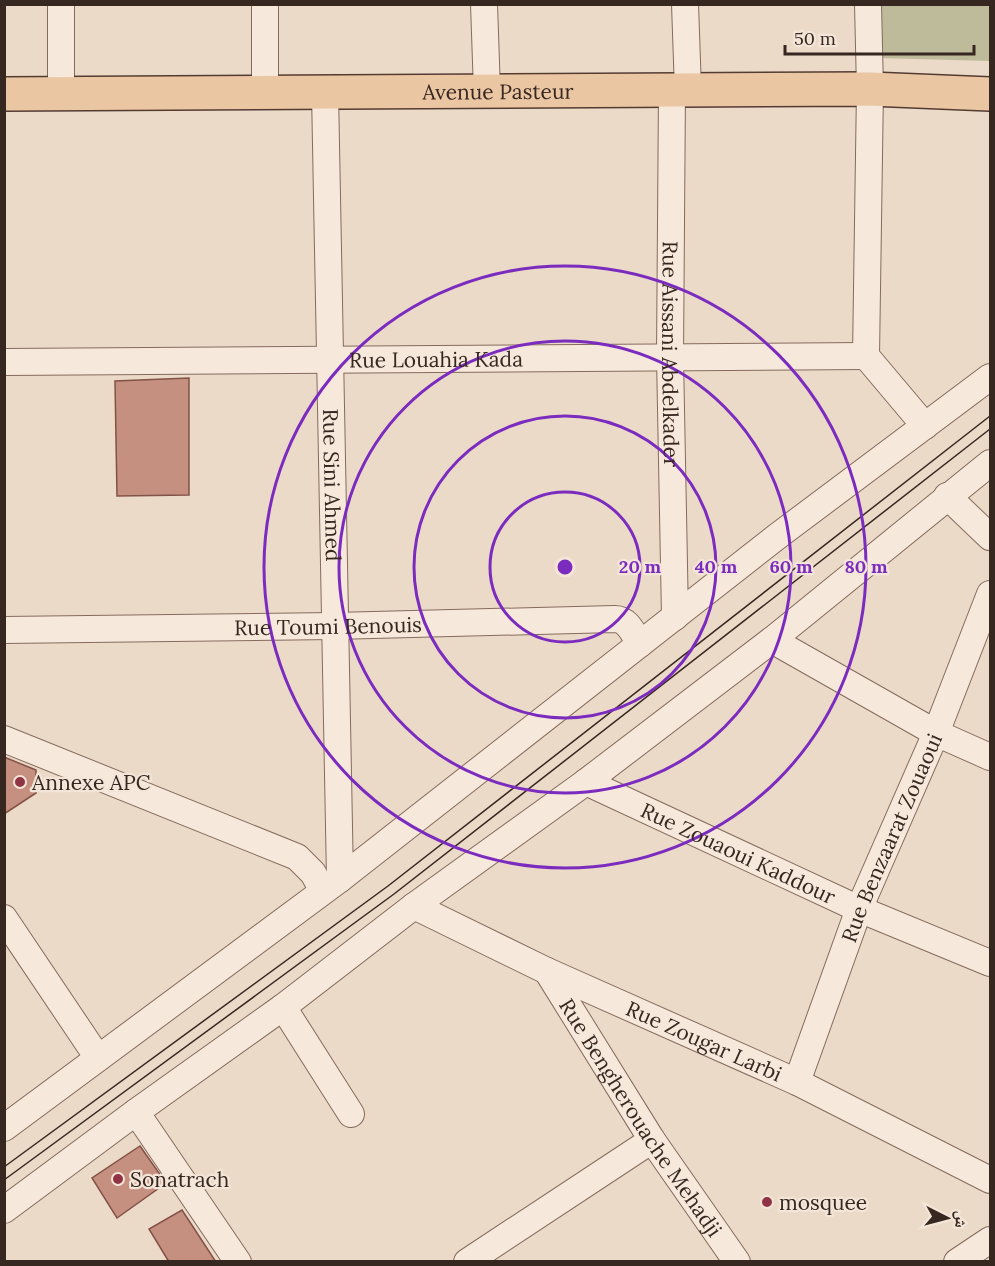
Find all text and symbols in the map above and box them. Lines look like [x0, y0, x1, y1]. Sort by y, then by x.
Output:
scale bar [785, 18, 974, 56]
text: 50 m [794, 27, 836, 50]
street label: Avenue Pasteur [421, 77, 574, 105]
street label: Rue Aissani Abdelkader [656, 241, 686, 467]
street label: Rue Louahia Kada [349, 345, 523, 373]
street label: Rue Sini Ahmed [318, 408, 347, 562]
text: 20 m [619, 555, 662, 578]
text: 40 m [695, 555, 738, 578]
text: 60 m [769, 555, 813, 578]
text: 80 m [844, 555, 888, 578]
centre of rings [555, 557, 575, 577]
street label: Rue Toumi Benouis [234, 610, 422, 641]
street label: Rue Benzaarat Zouaoui [835, 729, 948, 946]
place label: Annexe APC [31, 769, 151, 796]
marker: Annexe APC [13, 775, 27, 789]
street label: Rue Zouaoui Kaddour [637, 796, 840, 910]
street label: Rue Bengherouache Mehadji [554, 993, 729, 1242]
street label: Rue Zougar Larbi [622, 994, 787, 1087]
place label: Sonatrach [130, 1166, 229, 1193]
marker: Sonatrach [111, 1172, 125, 1186]
north arrow [917, 1188, 977, 1248]
place label: mosquee [779, 1189, 867, 1216]
marker: mosquee [760, 1195, 774, 1209]
text: ش [951, 1210, 973, 1229]

